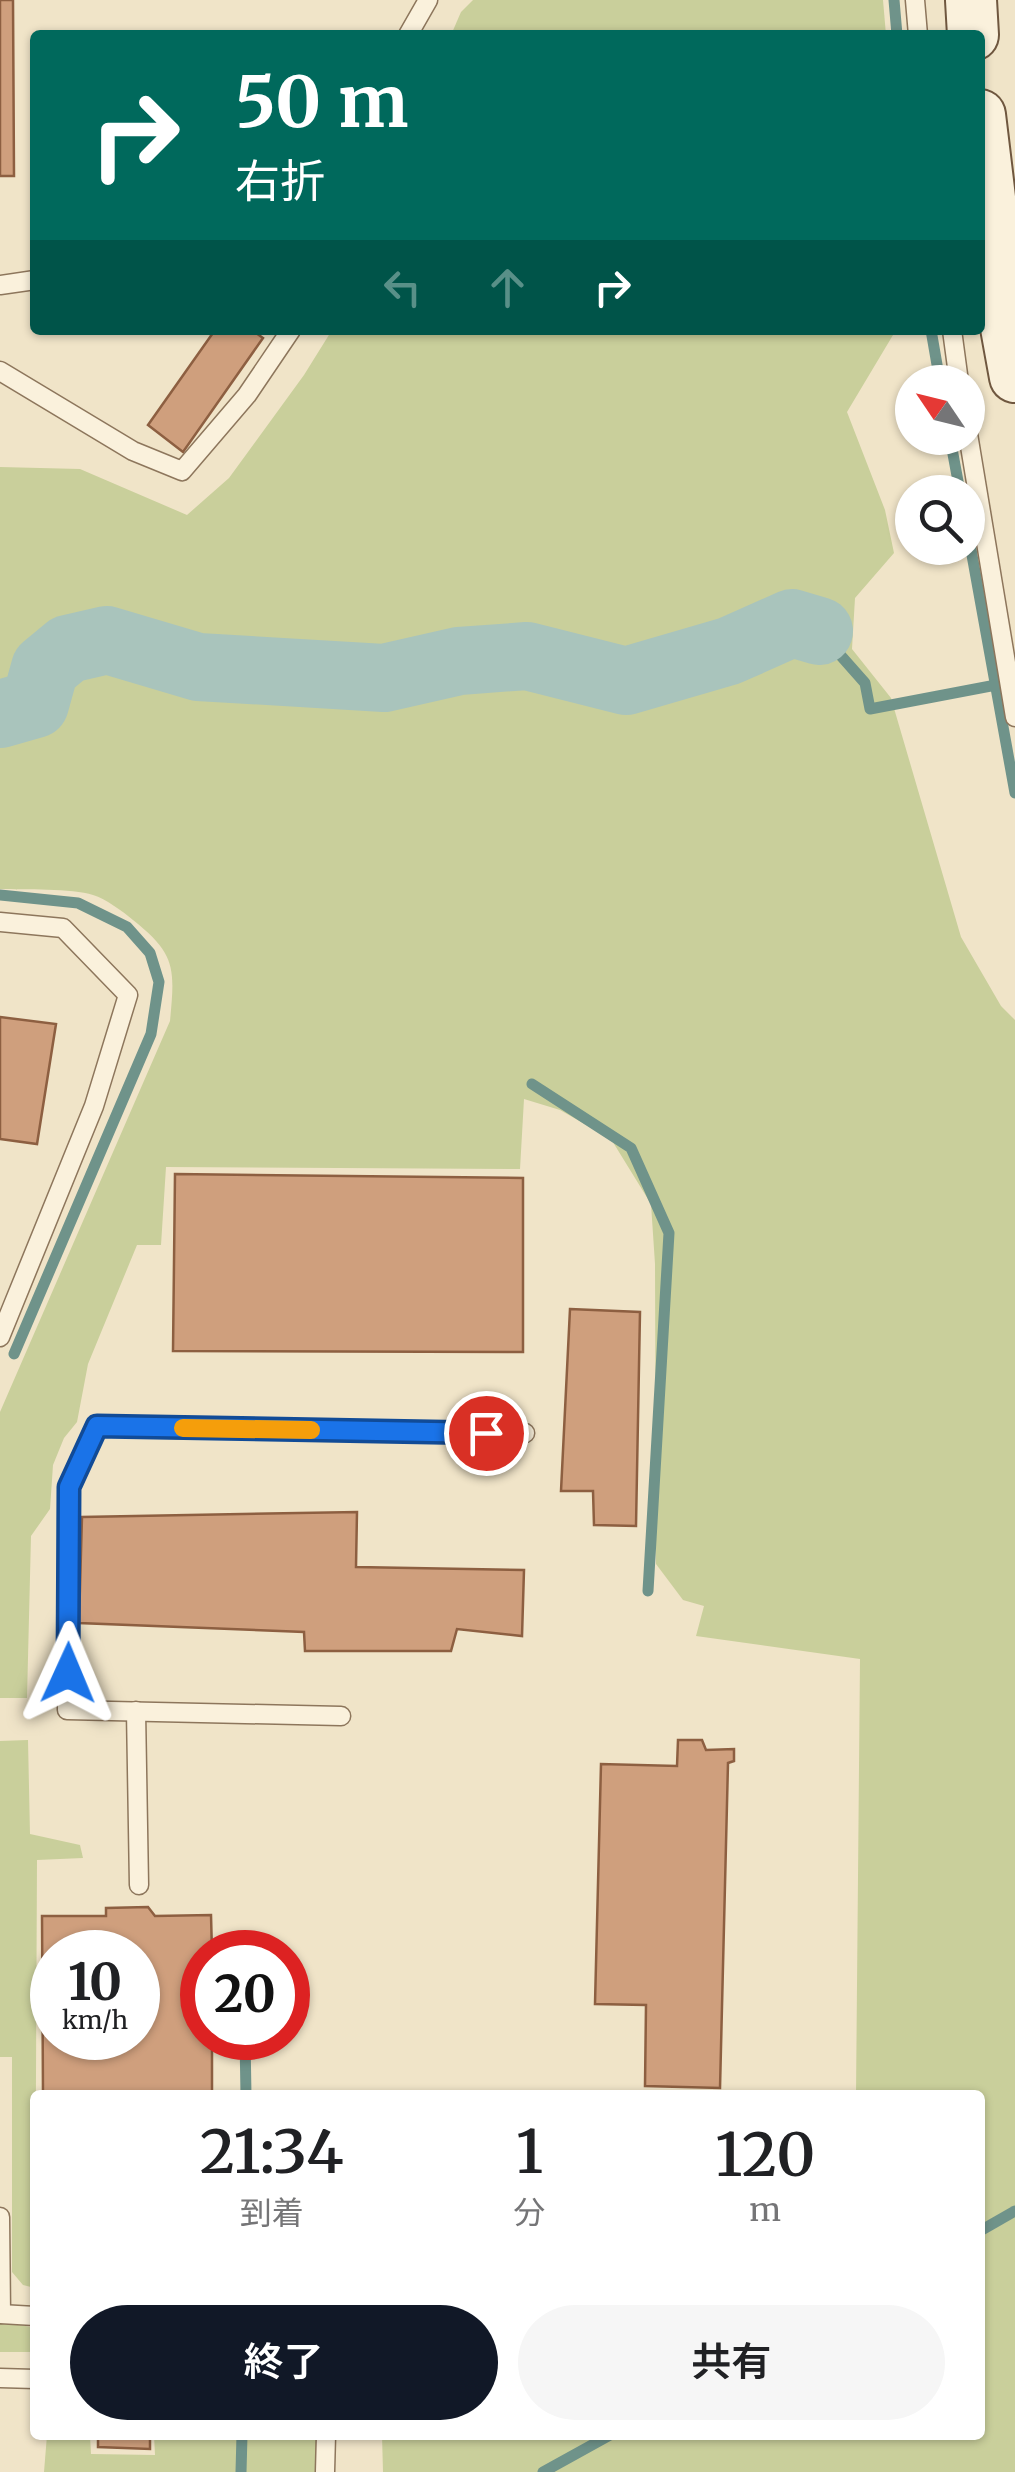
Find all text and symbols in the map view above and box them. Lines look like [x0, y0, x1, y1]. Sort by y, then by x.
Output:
text: 50 m [235, 58, 408, 146]
icon: right [70, 70, 200, 200]
text: 右折 [235, 153, 325, 209]
icon: left [375, 260, 430, 315]
icon: ahead [480, 260, 535, 315]
icon: right [585, 260, 640, 315]
north arrow [895, 365, 985, 455]
map controls [895, 365, 985, 565]
button: search [895, 475, 985, 565]
pin [444, 1391, 529, 1476]
icon: arrive [459, 1406, 514, 1461]
position arrow [16, 1621, 120, 1725]
speed limit sign: 20 [180, 1930, 310, 2060]
text: 10 [68, 1951, 122, 2014]
text: km/h [62, 2004, 128, 2036]
text: 21:34 [200, 2114, 344, 2189]
text: 1 [516, 2114, 543, 2189]
text: 120 [715, 2117, 815, 2192]
text: m [749, 2190, 781, 2230]
text: 到着 [240, 2193, 304, 2233]
text: 分 [513, 2193, 545, 2233]
button: 終了 [70, 2305, 498, 2420]
button: 共有 [518, 2305, 945, 2420]

